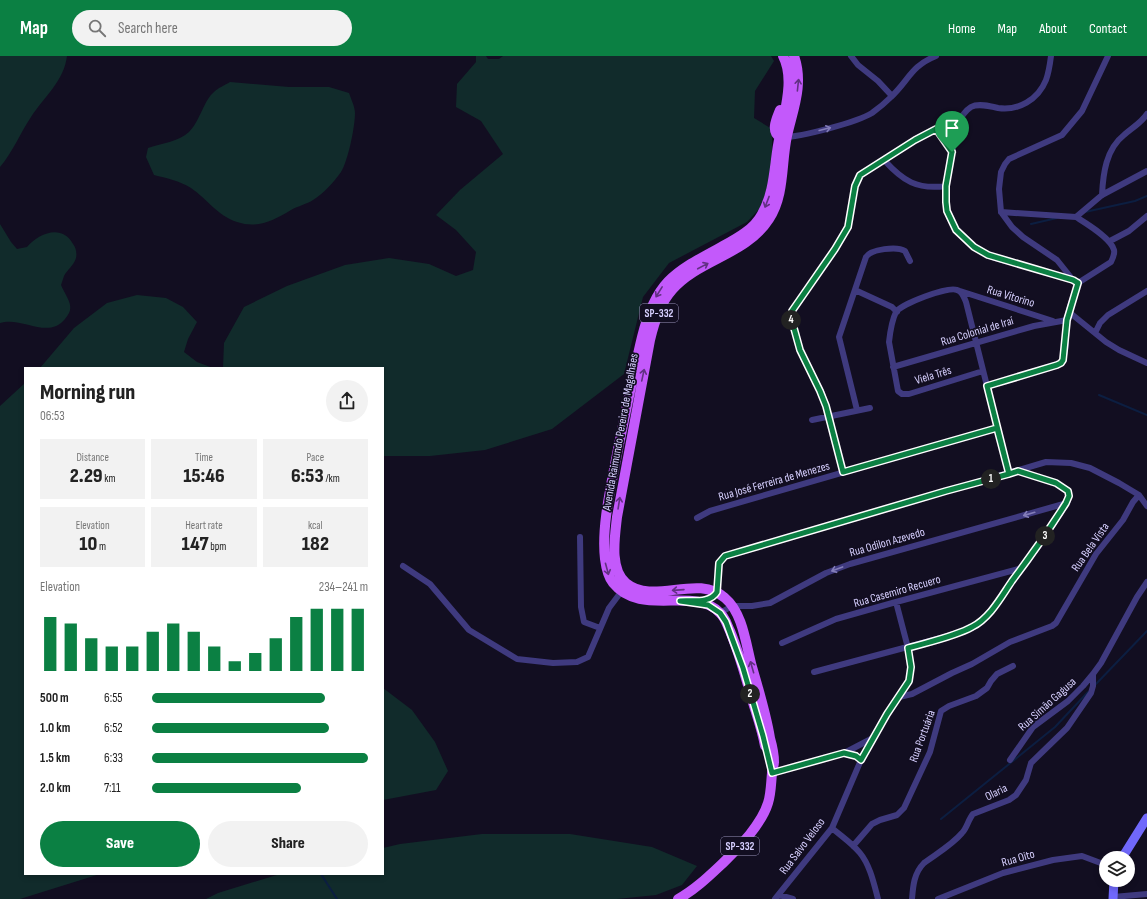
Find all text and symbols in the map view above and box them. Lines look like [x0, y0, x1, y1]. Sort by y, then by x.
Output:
search box [72, 10, 352, 46]
text: Map [20, 17, 48, 40]
icon: search [86, 17, 108, 39]
text: Search here [118, 19, 178, 38]
text: Home [948, 20, 976, 37]
text: Map [998, 20, 1017, 37]
text: About [1039, 20, 1067, 37]
text: Contact [1089, 20, 1127, 37]
one-way arrow [794, 79, 801, 92]
pin [935, 111, 969, 152]
icon: arrive [941, 117, 963, 139]
one-way arrow [818, 125, 831, 132]
one-way arrow [763, 196, 771, 208]
one-way arrow [697, 262, 709, 270]
street label: Rua Vitorino [985, 282, 1037, 311]
one-way arrow [655, 286, 663, 297]
road number: SP-332 [640, 304, 678, 322]
pin: 4 [781, 310, 801, 330]
text: 4 [788, 313, 794, 326]
street label: Rua Colonial de Iraí [939, 313, 1016, 350]
street label: Avenida Raimundo Pereira de Magalhães [599, 352, 642, 513]
street label: Viela Três [913, 363, 953, 388]
one-way arrow [639, 369, 647, 382]
text: Morning run [40, 379, 135, 406]
button: share [326, 380, 368, 422]
text: 06:53 [40, 408, 65, 424]
text: Distance [76, 451, 109, 464]
text: Time [195, 451, 213, 464]
text: Pace [307, 451, 324, 464]
street label: Rua José Ferreira de Menezes [717, 458, 832, 505]
text: 2.29 [70, 464, 103, 488]
text: 15:46 [183, 464, 225, 488]
text: 6:53 [291, 464, 324, 488]
pin: 1 [981, 469, 1001, 489]
text: km [103, 472, 116, 485]
text: /km [324, 472, 340, 485]
text: 1 [989, 472, 993, 485]
one-way arrow [615, 497, 623, 510]
one-way arrow [1023, 511, 1036, 518]
text: Elevation [76, 519, 110, 532]
text: Heart rate [185, 519, 223, 532]
text: kcal [308, 519, 323, 532]
street label: Rua Bela Vista [1068, 520, 1113, 575]
street label: Rua Odilon Azevedo [848, 525, 927, 560]
pin: 3 [1035, 526, 1055, 546]
text: 3 [1043, 529, 1047, 542]
text: 10 [79, 532, 97, 556]
text: 147 [182, 532, 208, 556]
text: 182 [302, 532, 329, 556]
text: m [97, 540, 106, 553]
text: bpm [208, 540, 226, 553]
one-way arrow [604, 562, 611, 575]
one-way arrow [831, 565, 843, 573]
street label: Rua Casemiro Recuero [852, 572, 942, 611]
text: Elevation [40, 579, 80, 595]
text: 234–241 m [319, 579, 368, 595]
one-way arrow [672, 586, 685, 593]
one-way arrow [748, 660, 755, 673]
street label: Rua Simão Gagusa [1015, 674, 1080, 734]
pin: 2 [740, 684, 760, 704]
text: 2 [748, 687, 752, 700]
text: 500 m [40, 690, 69, 706]
text: 6:55 [104, 690, 123, 706]
street label: Rua Portuária [906, 708, 939, 764]
text: 1.0 km [40, 720, 70, 736]
text: 6:52 [104, 720, 123, 736]
text: 1.5 km [40, 750, 70, 766]
text: 6:33 [104, 750, 123, 766]
text: 2.0 km [40, 780, 71, 796]
text: 7:11 [104, 780, 121, 796]
street label: Olaria [983, 780, 1010, 804]
street label: Rua Salvo Veloso [776, 815, 829, 878]
button: Save [40, 821, 200, 867]
button: Share [208, 821, 368, 867]
road number: SP-332 [721, 837, 759, 855]
street label: Rua Oito [1000, 847, 1036, 870]
map controls [1099, 851, 1135, 887]
button: layers [1099, 851, 1135, 887]

